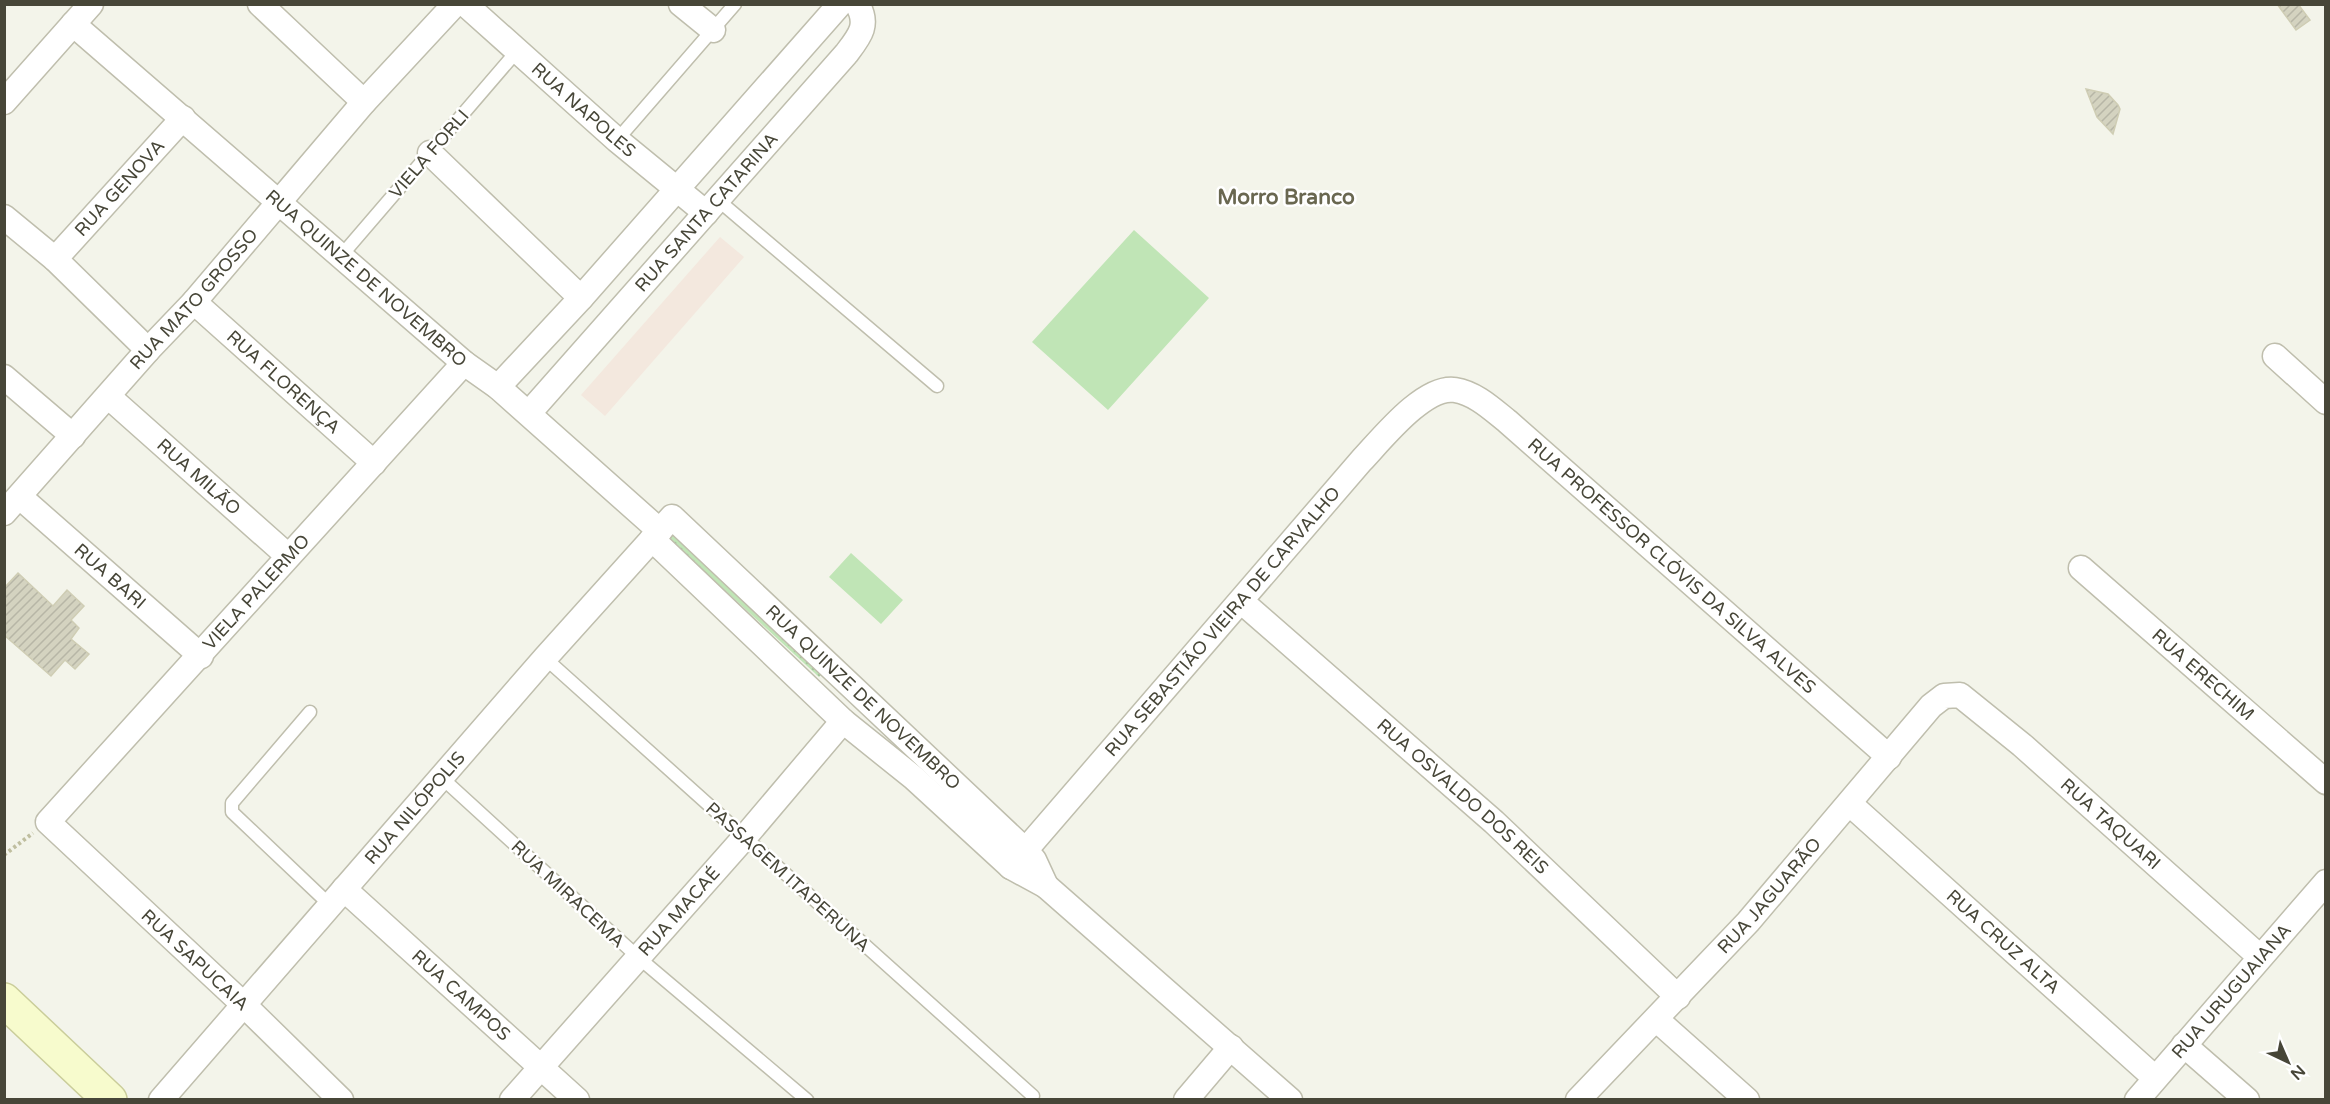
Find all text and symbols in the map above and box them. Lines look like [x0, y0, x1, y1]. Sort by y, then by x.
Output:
street label: RUA NAPOLES [527, 58, 640, 162]
street label: VIELA FORLI [384, 105, 474, 203]
street label: RUA SANTA CATARINA [630, 128, 783, 296]
street label: RUA GENOVA [70, 135, 169, 241]
street label: RUA QUINZE DE NOVEMBRO [261, 185, 471, 372]
district label: Morro Branco [1217, 185, 1355, 210]
street label: RUA MATO GROSSO [125, 224, 263, 374]
street label: RUA FLORENÇA [222, 325, 345, 439]
street label: RUA PROFESSOR CLÓVIS DA SILVA ALVES [1523, 433, 1820, 698]
street label: RUA MILÃO [152, 434, 245, 520]
street label: RUA SEBASTIÃO VIEIRA DE CARVALHO [1100, 482, 1345, 761]
street label: VIELA PALERMO [198, 530, 314, 655]
street label: RUA BARI [70, 539, 151, 614]
street label: RUA QUINZE DE NOVEMBRO [761, 600, 965, 794]
street label: RUA ERECHIM [2147, 624, 2259, 725]
street label: RUA OSVALDO DOS REIS [1372, 714, 1553, 879]
street label: RUA NILÓPOLIS [360, 747, 470, 869]
street label: RUA TAQUARI [2056, 774, 2165, 874]
street label: PASSAGEM ITAPERUNA [701, 797, 875, 957]
street label: RUA JAGUARÃO [1713, 833, 1826, 958]
street label: RUA MIRACEMA [507, 836, 629, 952]
street label: RUA MACAÉ [634, 862, 725, 961]
street label: RUA CRUZ ALTA [1942, 885, 2065, 998]
street label: RUA SAPUCAIA [137, 905, 253, 1015]
street label: RUA URUGUAIANA [2167, 919, 2296, 1063]
street label: RUA CAMPOS [407, 945, 515, 1045]
north arrow [2258, 1032, 2318, 1092]
text: N [2286, 1060, 2309, 1084]

